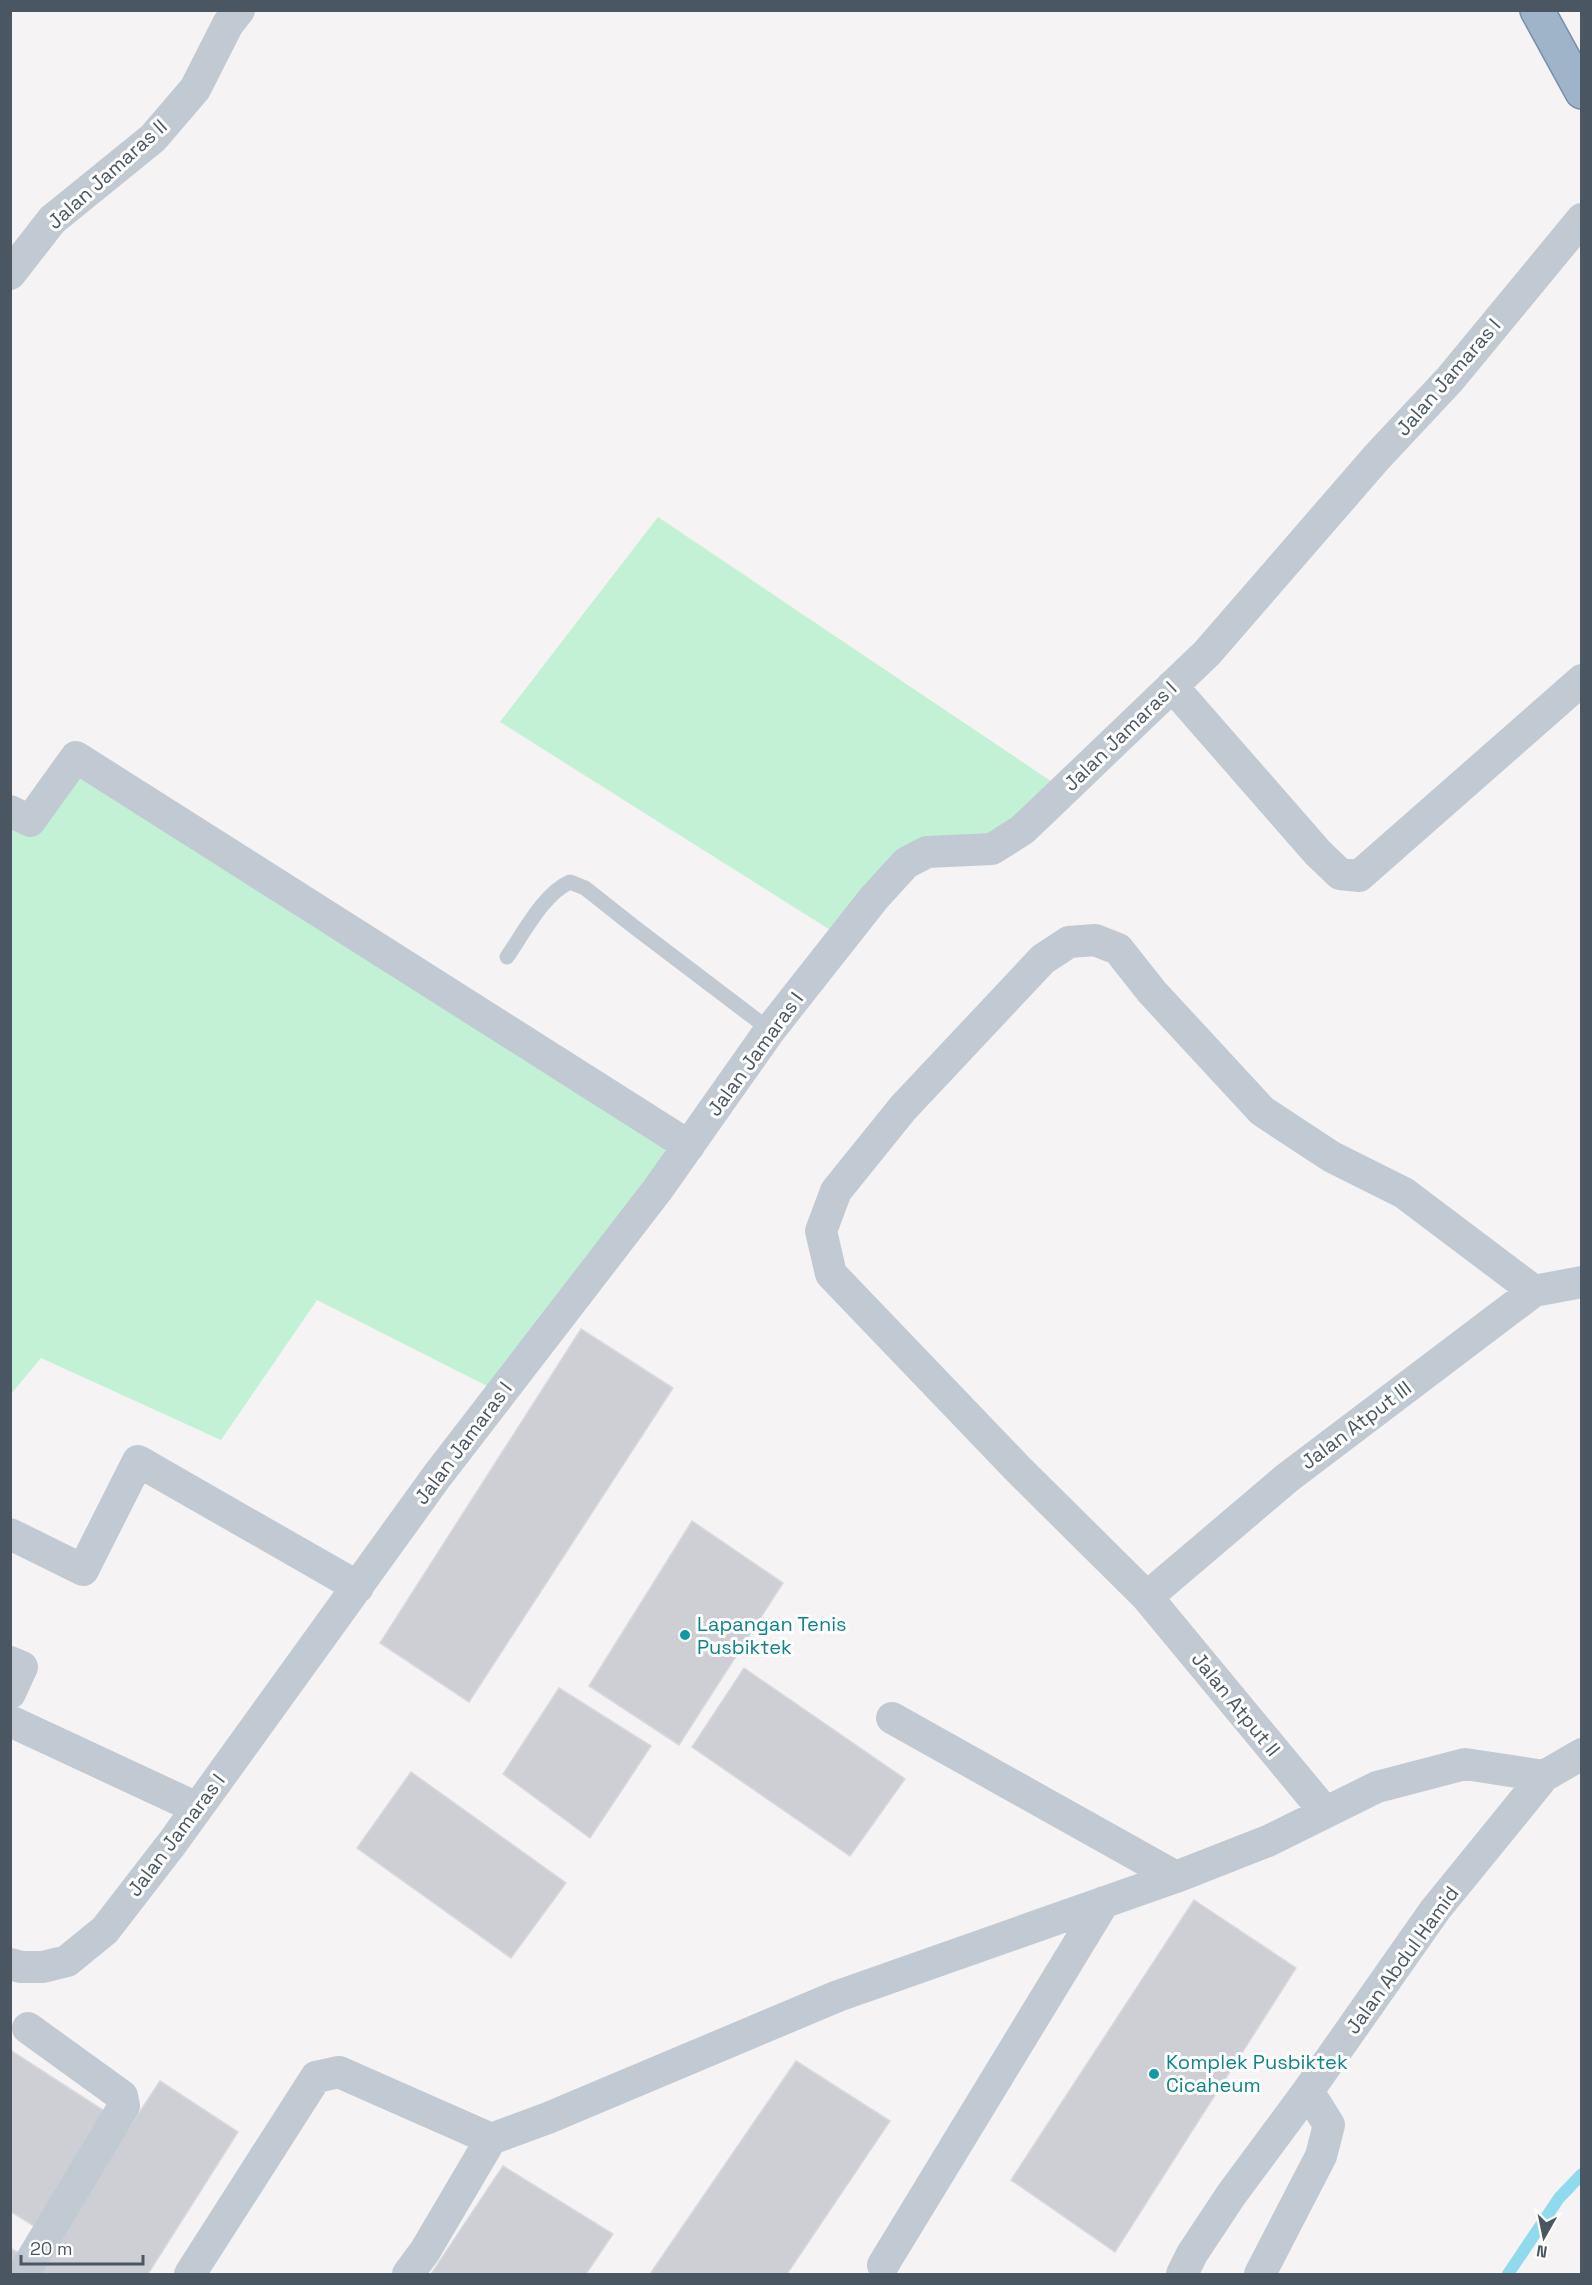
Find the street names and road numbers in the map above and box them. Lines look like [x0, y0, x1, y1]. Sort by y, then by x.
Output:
street label: Jalan Jamaras II [42, 113, 172, 235]
street label: Jalan Jamaras I [1390, 313, 1506, 441]
street label: Jalan Jamaras I [1058, 675, 1182, 797]
street label: Jalan Jamaras I [701, 987, 809, 1121]
street label: Jalan Atput III [1295, 1375, 1417, 1475]
street label: Jalan Jamaras I [408, 1376, 518, 1510]
street label: Jalan Atput II [1186, 1646, 1286, 1762]
street label: Jalan Jamaras I [121, 1768, 231, 1902]
street label: Jalan Abdul Hamid [1340, 1881, 1464, 2039]

